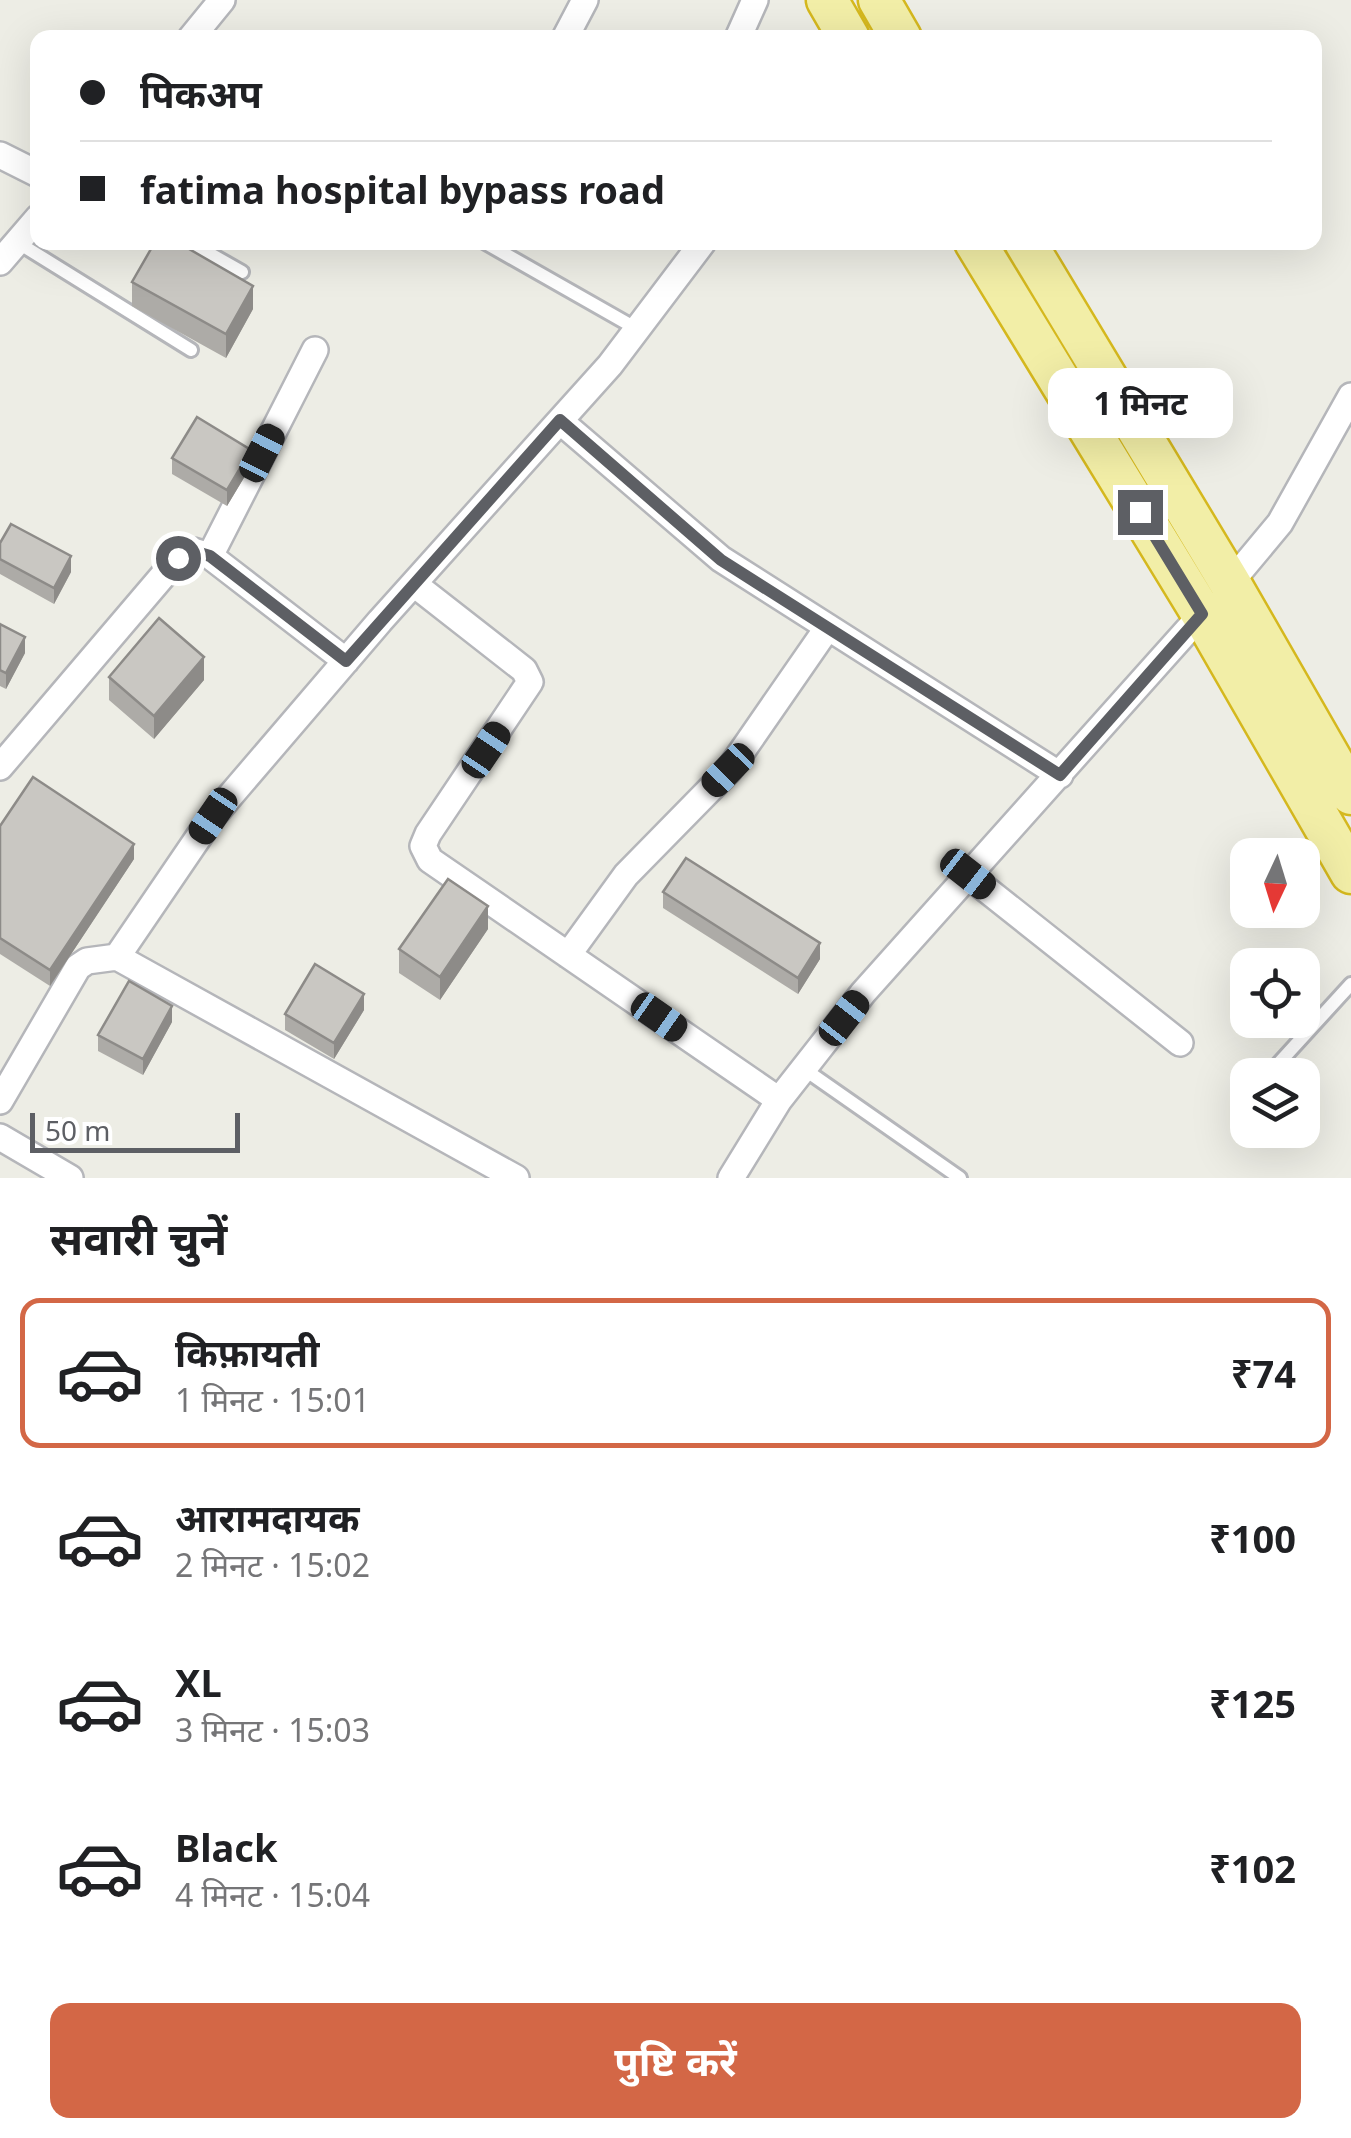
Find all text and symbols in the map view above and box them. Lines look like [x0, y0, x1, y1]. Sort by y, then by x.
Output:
text: पिकअप [140, 67, 262, 119]
text: fatima hospital bypass road [140, 163, 665, 215]
callout: 1 मिनट [1048, 367, 1232, 437]
text: 1 मिनट [1094, 381, 1187, 424]
car [235, 419, 289, 487]
route end [1118, 490, 1163, 535]
route start [156, 536, 201, 581]
car [457, 717, 515, 783]
car [696, 738, 760, 802]
car [184, 783, 242, 849]
north arrow [1230, 838, 1320, 928]
map controls [1230, 838, 1320, 1148]
car [935, 844, 1001, 904]
button: locate [1230, 948, 1320, 1038]
car [814, 985, 874, 1051]
car [626, 988, 692, 1046]
button: layers [1230, 1058, 1320, 1148]
scale bar [30, 1108, 240, 1152]
text: 50 m [45, 1111, 111, 1149]
text: सवारी चुनें [50, 1207, 227, 1268]
text: किफ़ायती [175, 1326, 319, 1378]
icon: car [55, 1328, 145, 1418]
text: ₹74 [1231, 1347, 1296, 1399]
text: 1 मिनट · 15:01 [175, 1378, 370, 1421]
text: आरामदायक [175, 1491, 359, 1543]
icon: car [55, 1493, 145, 1583]
text: ₹100 [1209, 1512, 1296, 1564]
text: 2 मिनट · 15:02 [175, 1543, 370, 1586]
text: XL [175, 1656, 222, 1708]
icon: car [55, 1658, 145, 1748]
text: ₹125 [1209, 1677, 1296, 1729]
text: 3 मिनट · 15:03 [175, 1708, 370, 1751]
text: Black [175, 1821, 278, 1873]
icon: car [55, 1823, 145, 1913]
text: ₹102 [1209, 1842, 1296, 1894]
text: 4 मिनट · 15:04 [175, 1873, 370, 1916]
button: पुष्टि करें [50, 2003, 1301, 2118]

